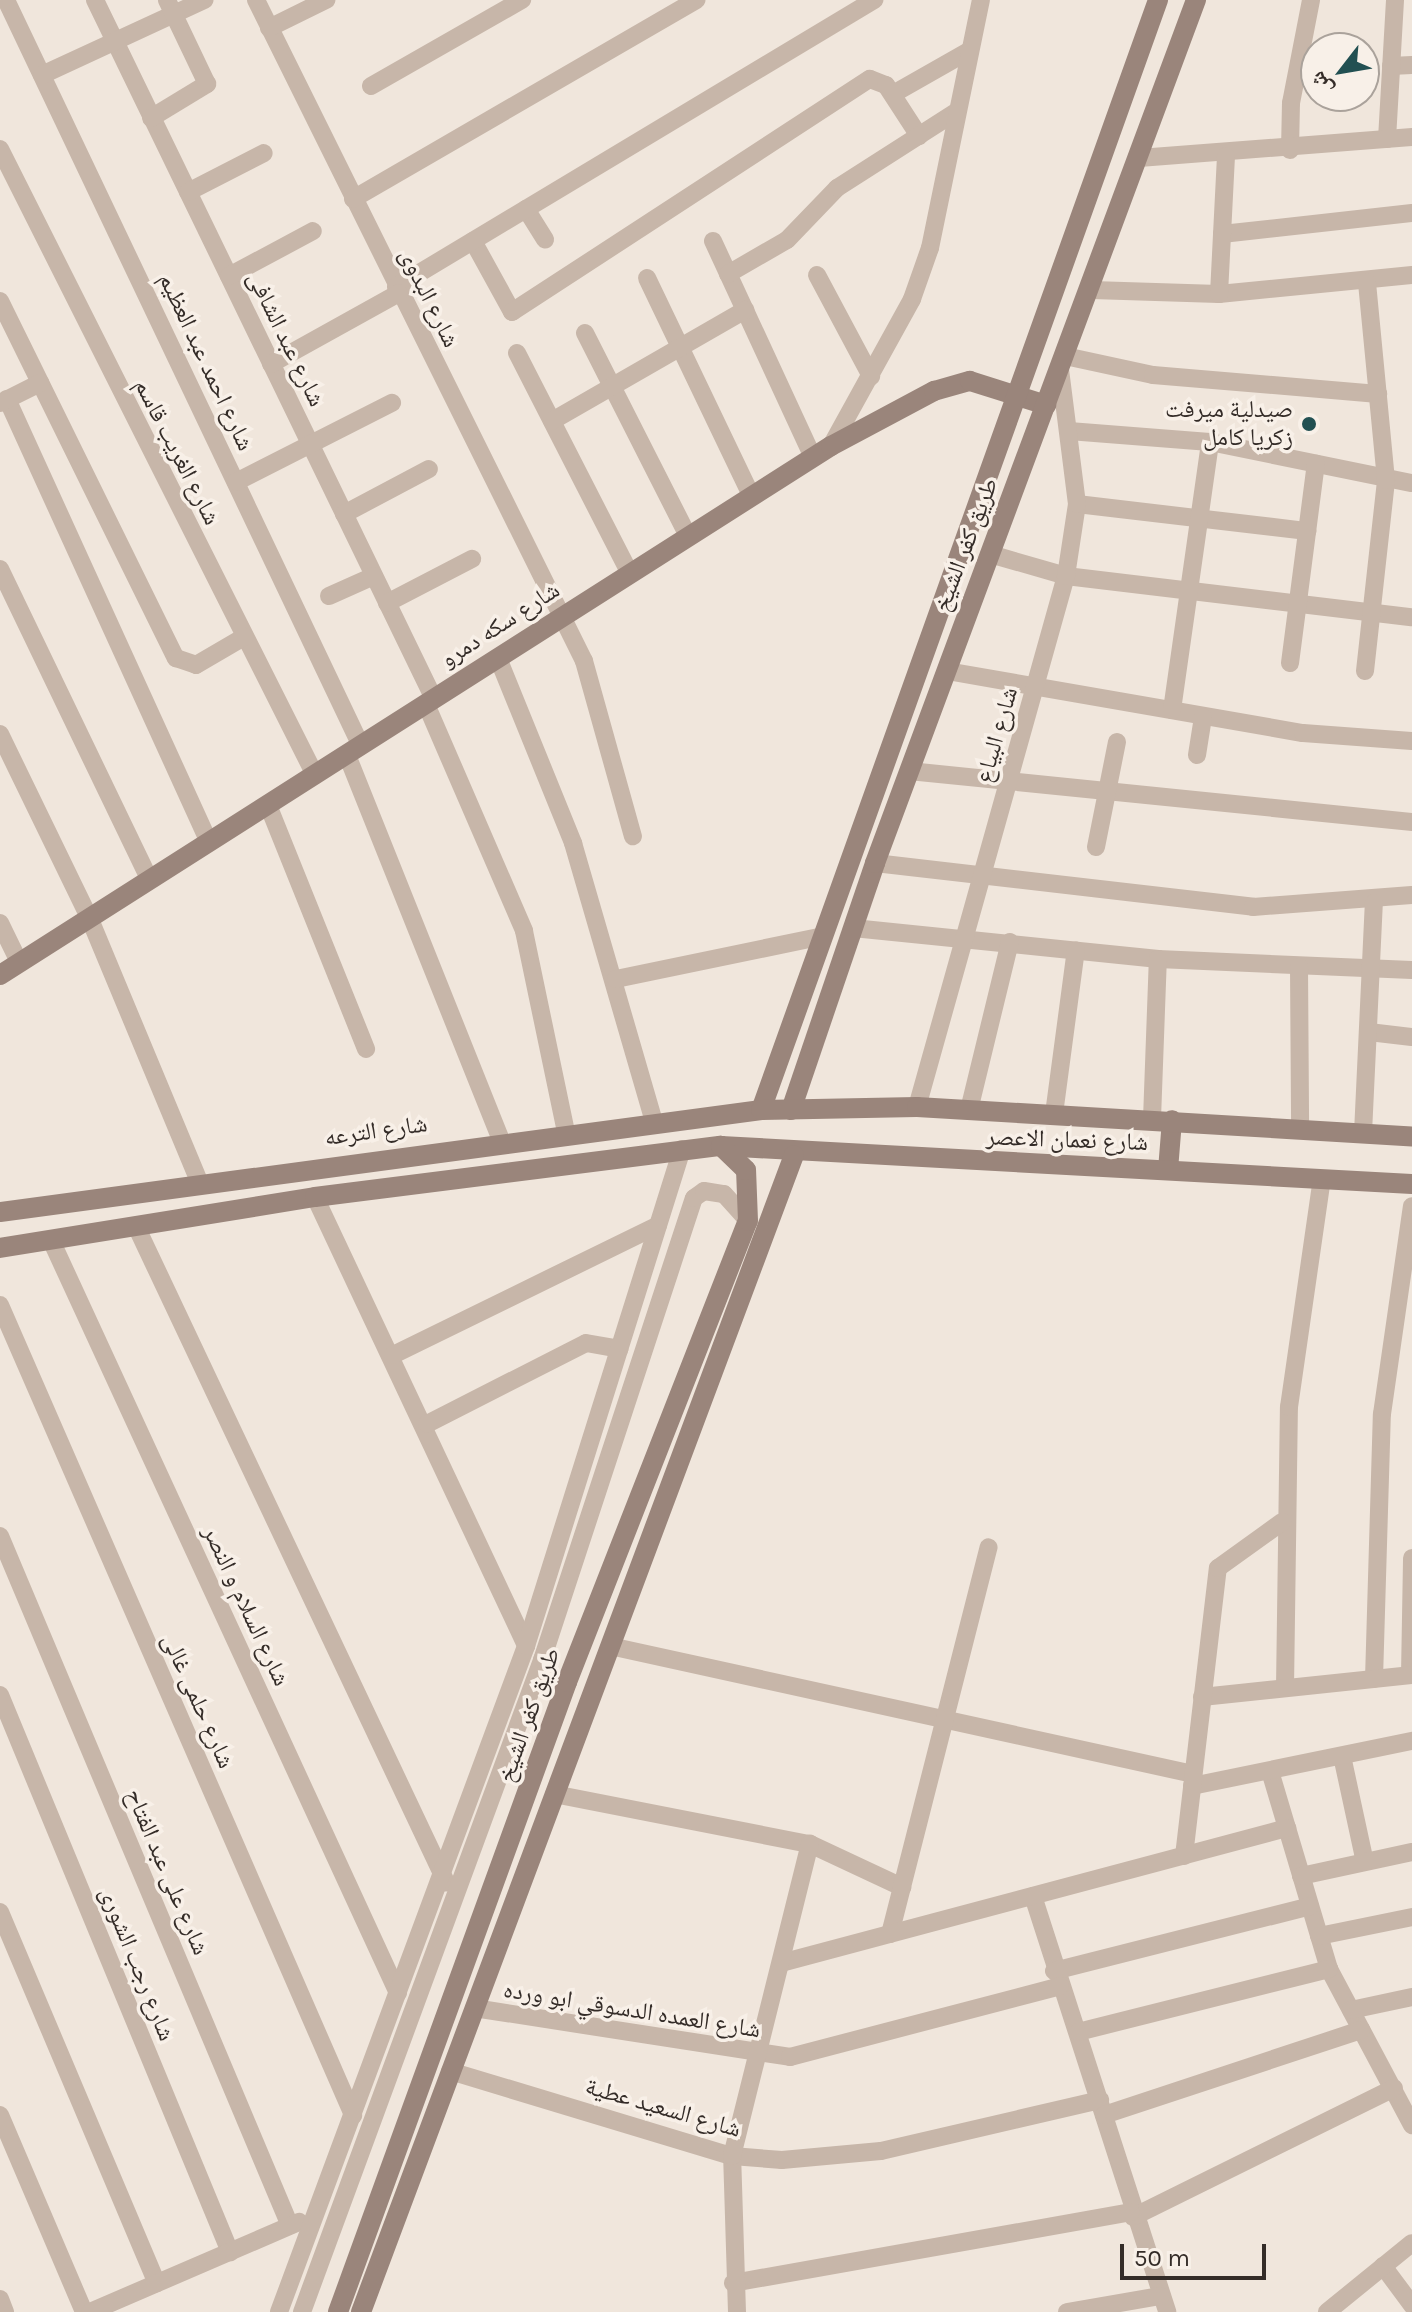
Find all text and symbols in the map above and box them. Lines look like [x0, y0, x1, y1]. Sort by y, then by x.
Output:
north arrow [1300, 32, 1380, 112]
text: ش [1304, 67, 1338, 100]
street label: شارع البدوى [393, 244, 465, 352]
street label: شارع عبد الشافى [241, 267, 331, 411]
street label: شارع احمد عبد العظيم [152, 269, 260, 455]
street label: شارع الغريب قاسم [128, 374, 226, 530]
place label: صيدلية ميرفت زكريا كامل [1165, 396, 1293, 452]
marker: صيدلية ميرفت زكريا كامل [1300, 415, 1318, 433]
street label: طريق كفر الشيخ [927, 474, 1005, 616]
street label: شارع سكه دمرو [435, 576, 565, 674]
street label: شارع البياع [970, 684, 1024, 786]
street label: شارع الترعه [323, 1110, 429, 1152]
street label: شارع نعمان الاعصر [985, 1123, 1149, 1157]
street label: شارع السلام و النصر [196, 1521, 296, 1691]
street label: شارع حلمى غالى [155, 1629, 241, 1773]
street label: طريق كفر الشيخ [491, 1644, 567, 1786]
street label: شارع على عبد الفتاح [119, 1785, 215, 1959]
street label: شارع رجب الشورى [93, 1883, 181, 2045]
street label: شارع العمده الدسوقي ابو ورده [501, 1975, 763, 2045]
street label: شارع السعيد عطية [582, 2072, 744, 2144]
scale bar [1124, 2228, 1270, 2278]
text: 50 m [1134, 2244, 1190, 2272]

